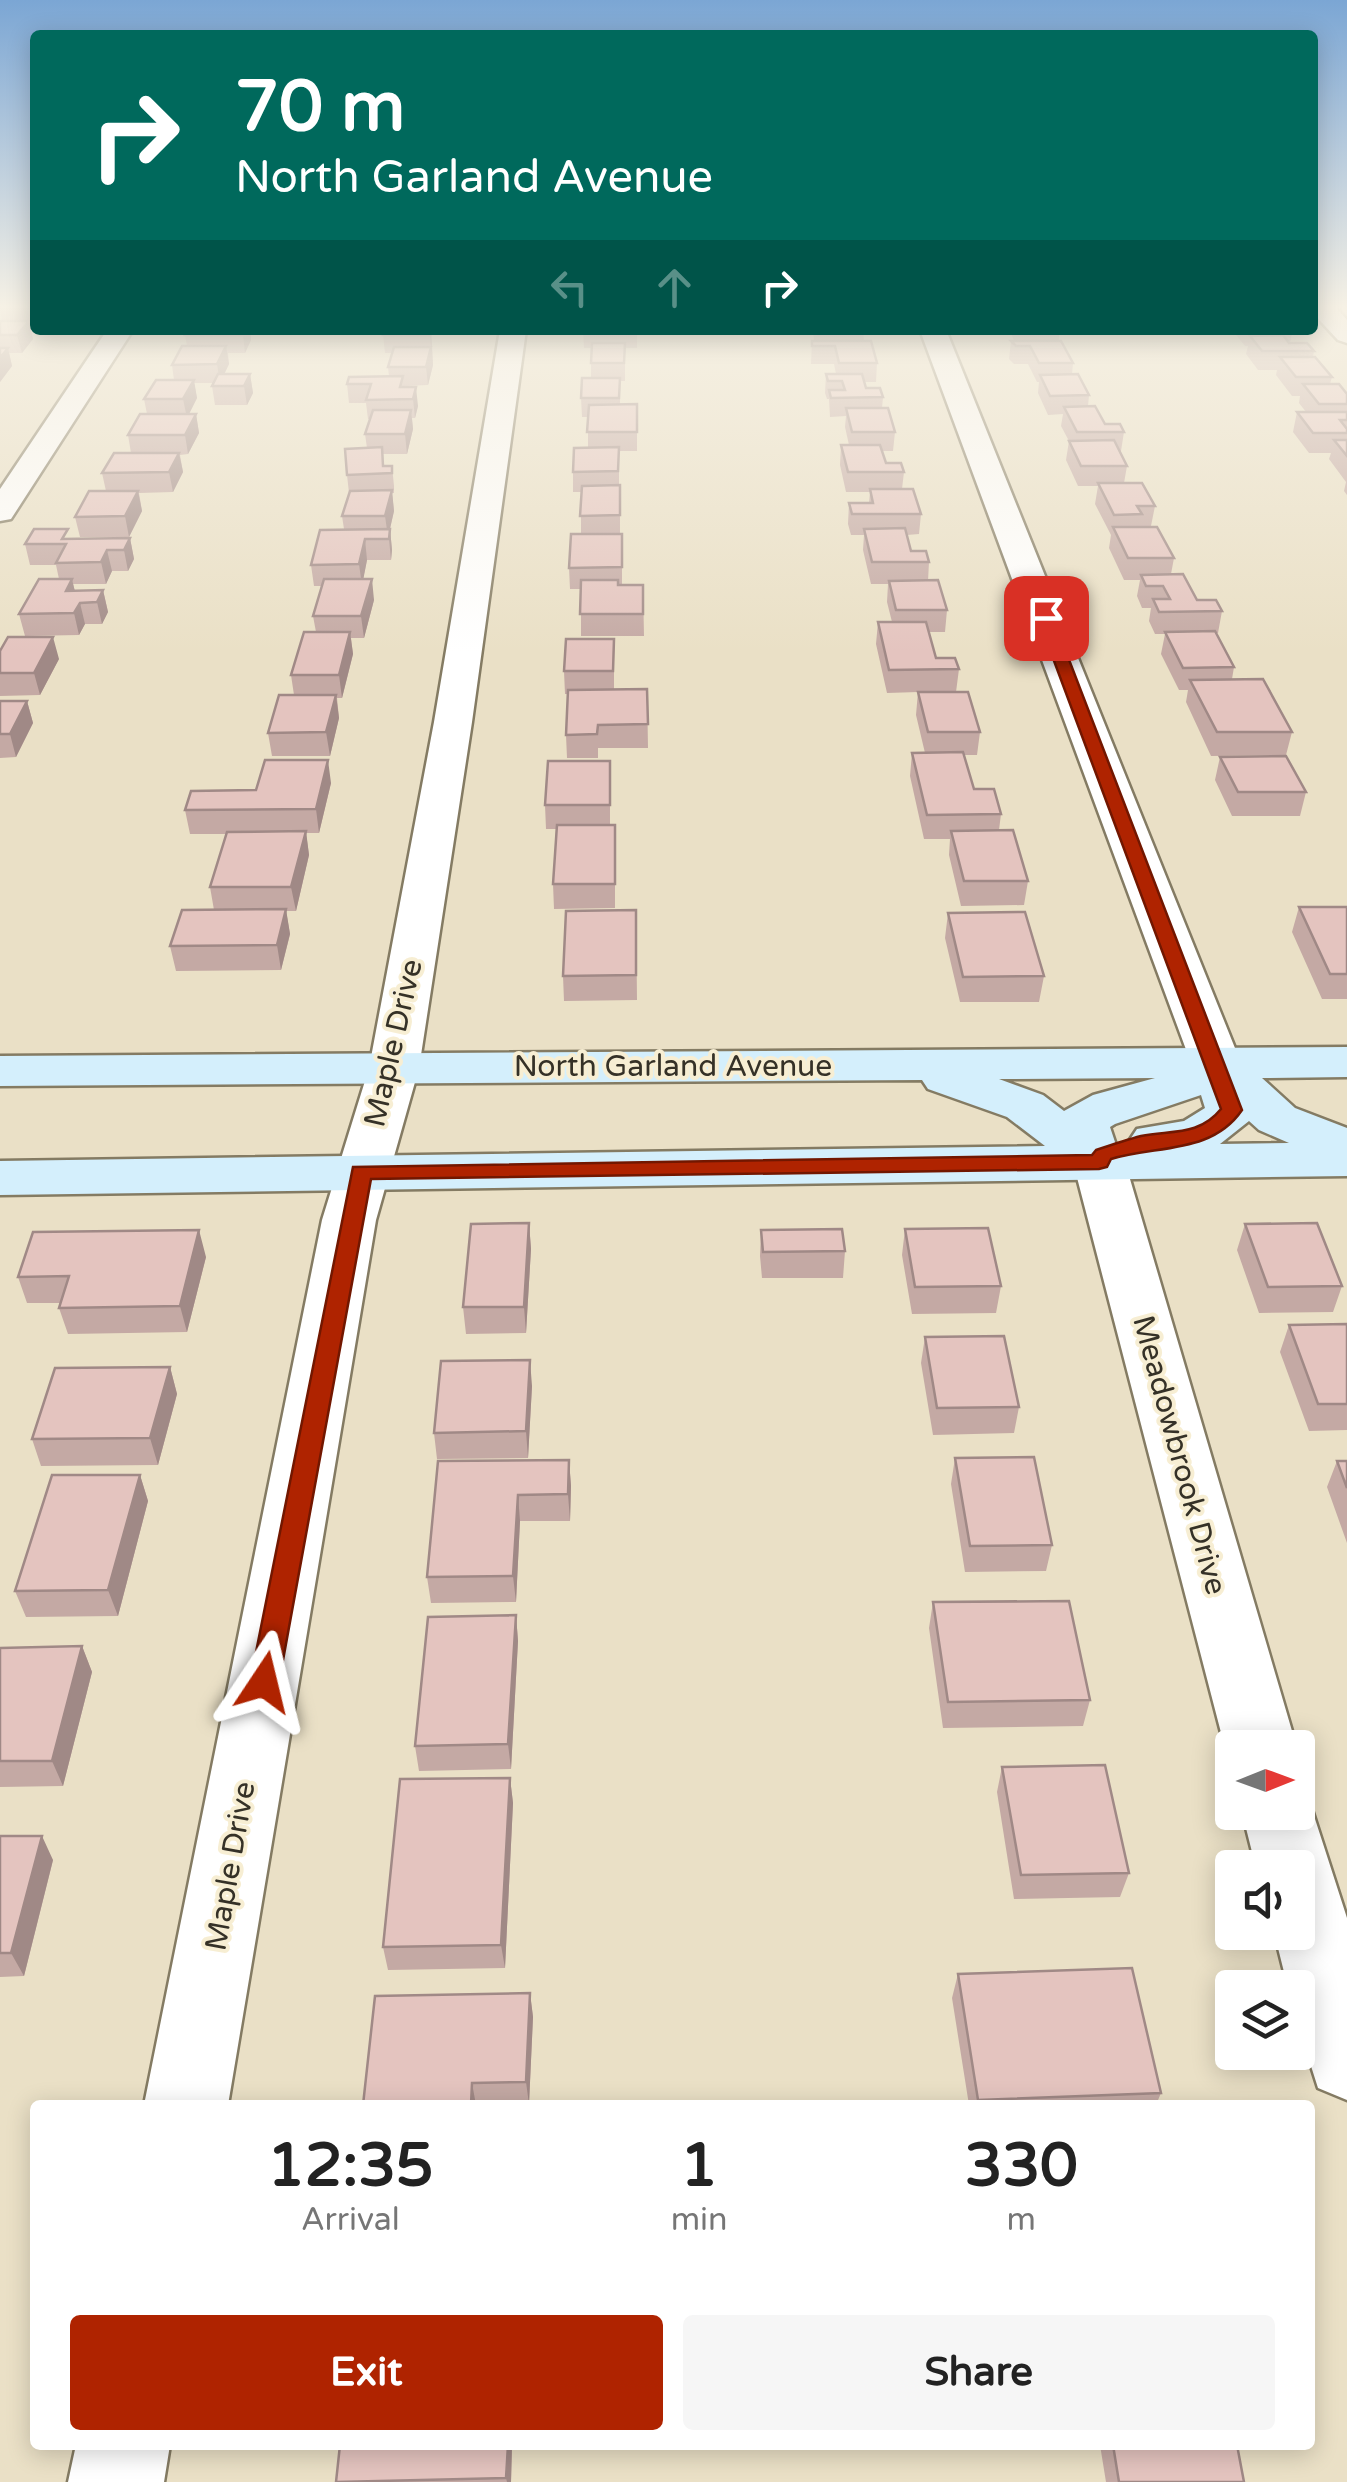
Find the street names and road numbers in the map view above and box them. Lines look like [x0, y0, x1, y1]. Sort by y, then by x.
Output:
street label: Maple Drive [356, 956, 431, 1131]
street label: North Garland Avenue [514, 1048, 832, 1085]
street label: Meadowbrook Drive [1124, 1311, 1235, 1599]
street label: Maple Drive [197, 1779, 264, 1953]

